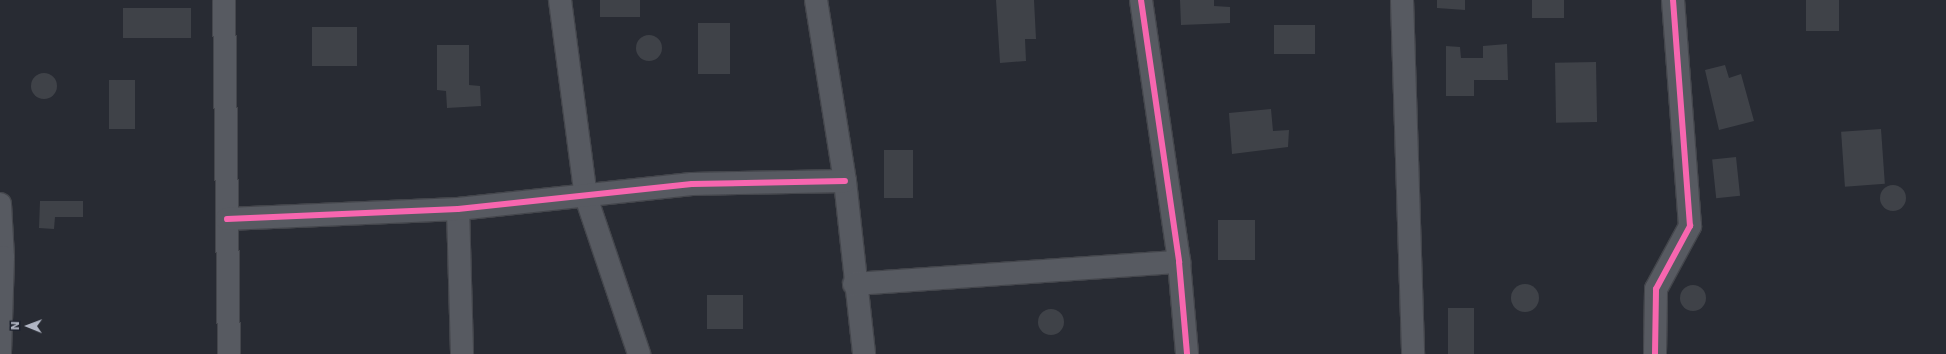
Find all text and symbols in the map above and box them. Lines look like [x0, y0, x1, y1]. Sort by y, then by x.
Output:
north arrow [8, 306, 48, 346]
text: N [9, 321, 22, 331]

